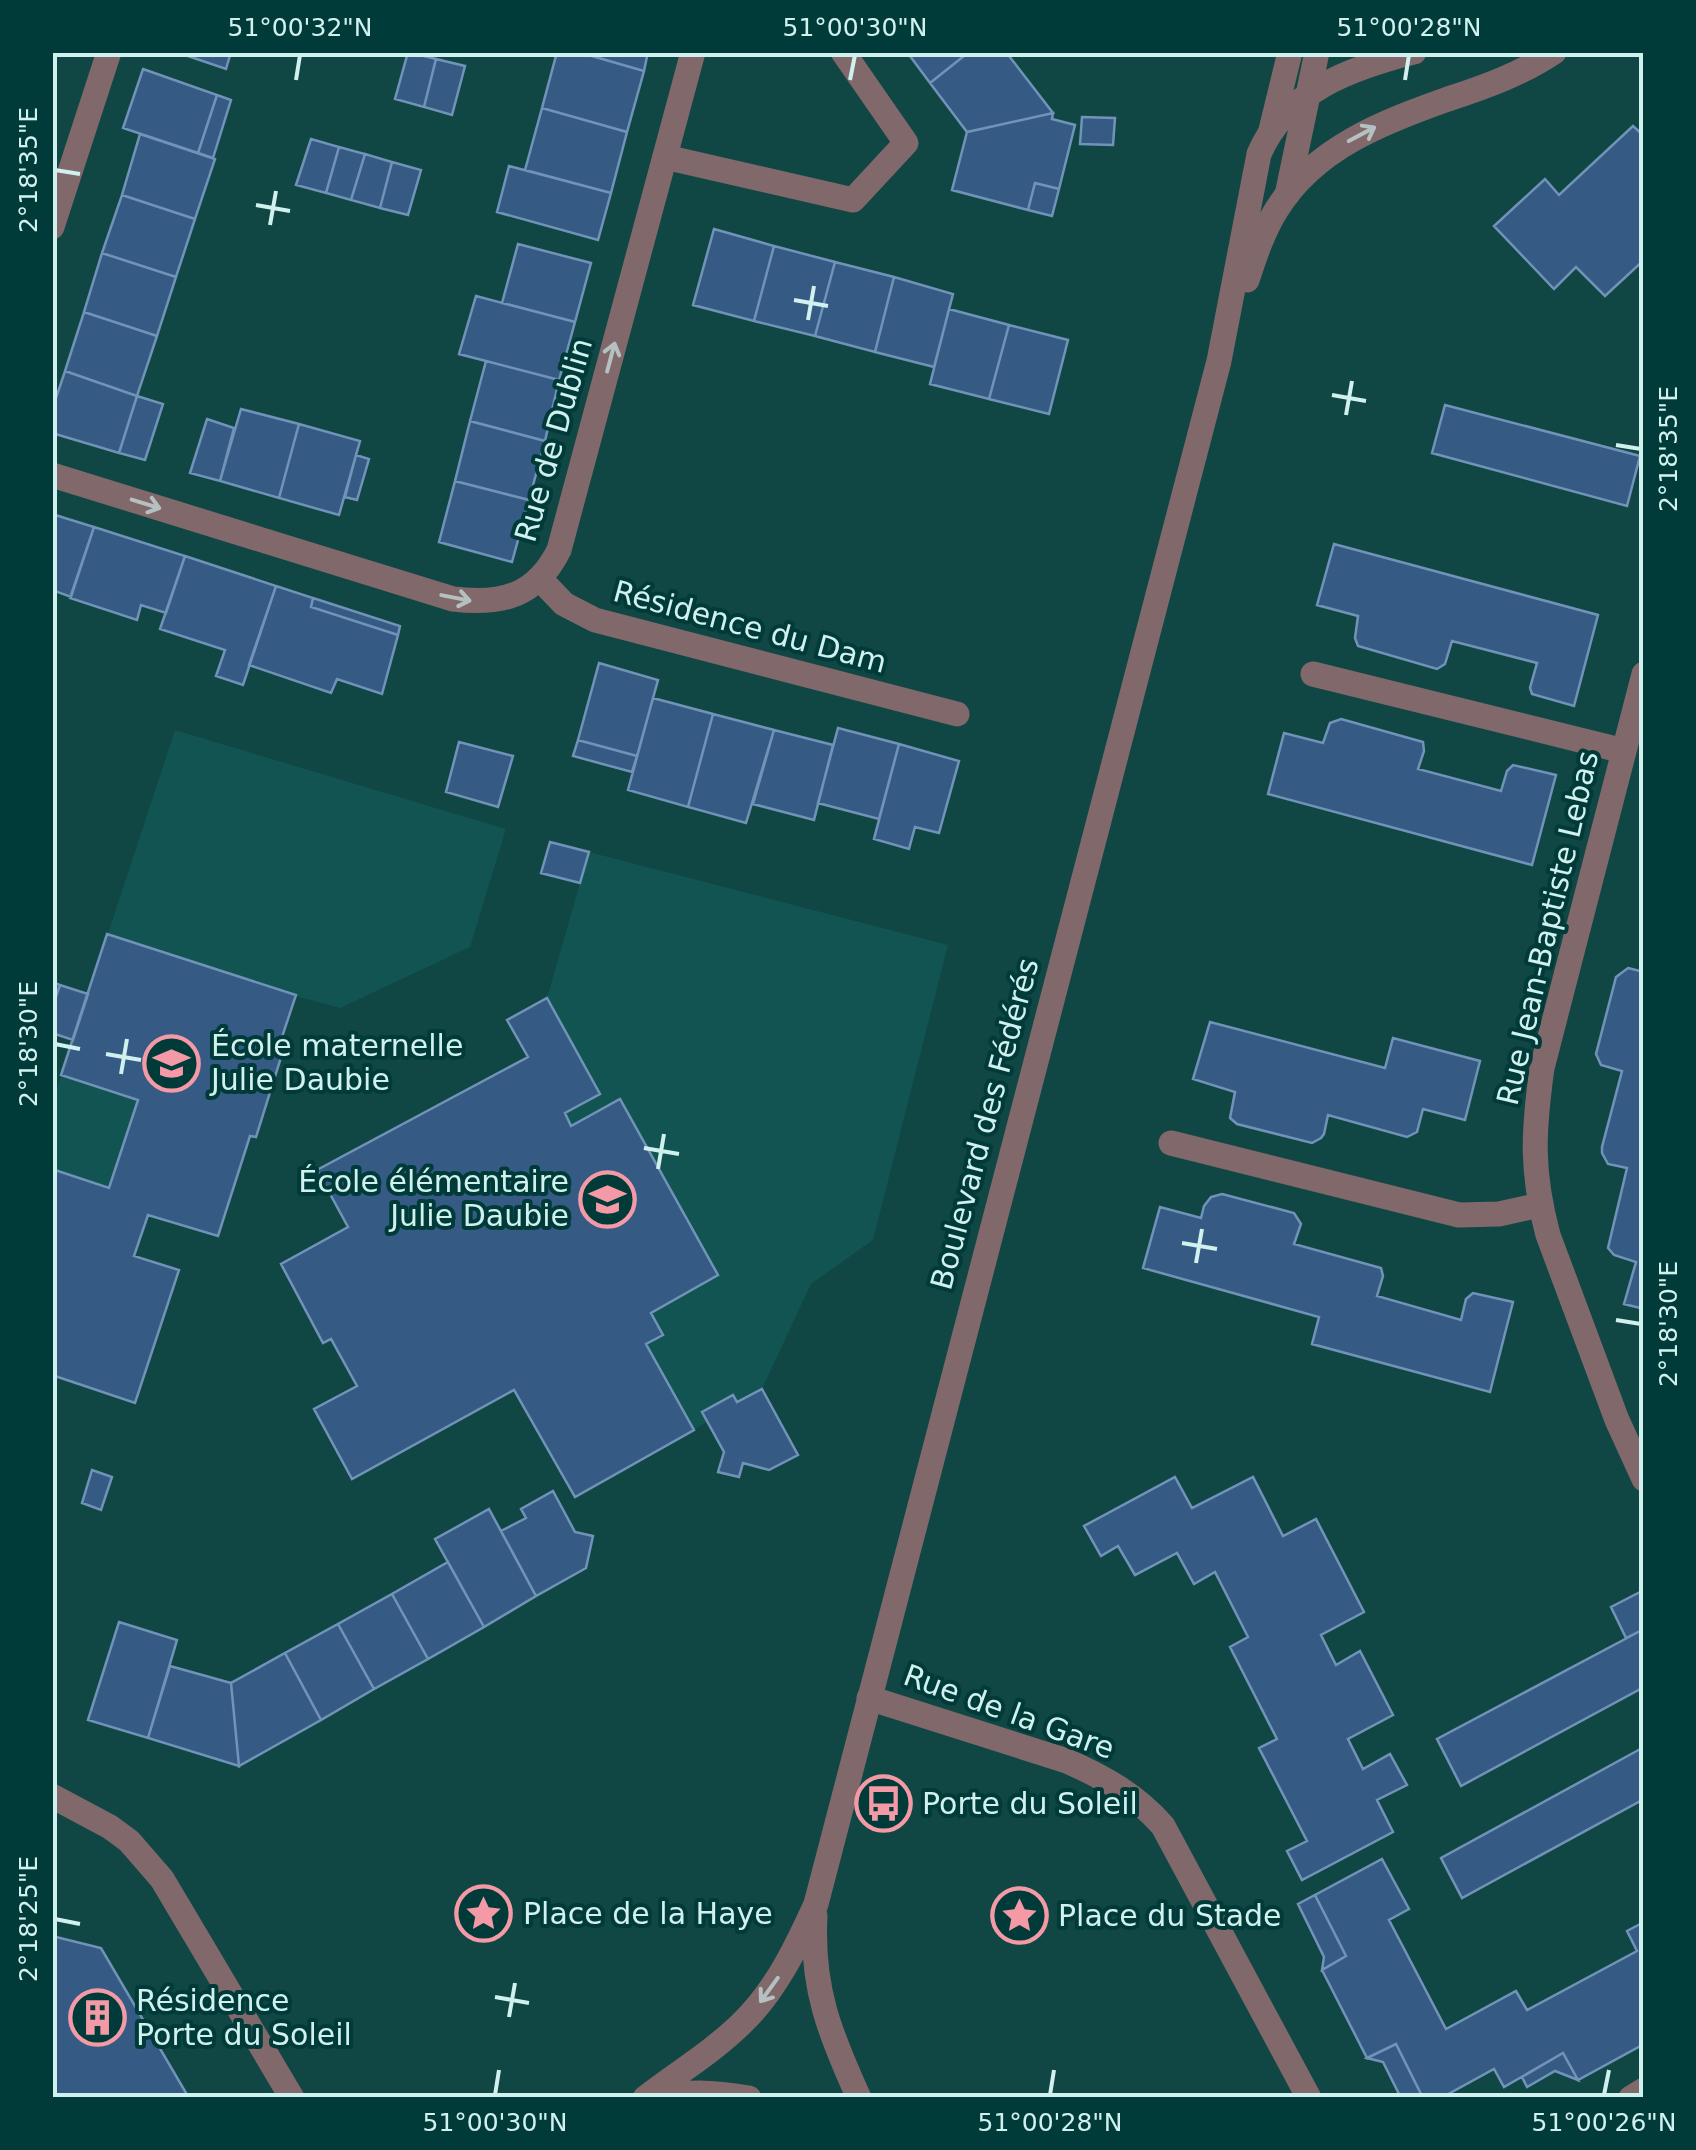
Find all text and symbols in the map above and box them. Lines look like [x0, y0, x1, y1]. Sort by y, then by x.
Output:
text: 51°00'32"N [227, 13, 373, 42]
text: 51°00'30"N [782, 13, 928, 42]
text: 51°00'28"N [1336, 13, 1482, 42]
text: 2°18'35"E [14, 107, 43, 233]
one-way arrow [1347, 124, 1376, 144]
street label: Rue de Dublin [508, 334, 599, 546]
one-way arrow [603, 341, 622, 373]
text: 2°18'35"E [1654, 386, 1683, 512]
one-way arrow [129, 496, 161, 514]
street label: Résidence du Dam [610, 573, 890, 680]
one-way arrow [439, 589, 472, 608]
street label: Rue Jean-Baptiste Lebas [1490, 748, 1605, 1108]
street label: Boulevard des Fédérés [923, 955, 1046, 1293]
text: 2°18'30"E [14, 981, 43, 1107]
place label: École maternelle Julie Daubie [209, 1028, 463, 1097]
school or university icon: École maternelle Julie Daubie [142, 1033, 202, 1093]
place label: École élémentaire Julie Daubie [298, 1164, 569, 1233]
school or university icon: École élémentaire Julie Daubie [578, 1169, 638, 1229]
text: 2°18'30"E [1654, 1261, 1683, 1387]
street label: Rue de la Gare [899, 1657, 1119, 1766]
bus stop icon: Porte du Soleil [853, 1774, 913, 1834]
place label: Porte du Soleil [922, 1786, 1138, 1821]
text: 2°18'25"E [14, 1856, 43, 1982]
place icon: Place de la Haye [454, 1884, 514, 1944]
place icon: Place du Stade [989, 1886, 1049, 1946]
place label: Place de la Haye [523, 1896, 773, 1931]
place label: Place du Stade [1058, 1898, 1282, 1933]
one-way arrow [759, 1976, 780, 2003]
place label: Résidence Porte du Soleil [136, 1983, 352, 2052]
building icon: Résidence Porte du Soleil [67, 1988, 127, 2048]
text: 51°00'30"N [422, 2108, 568, 2137]
text: 51°00'28"N [977, 2108, 1123, 2137]
text: 51°00'26"N [1531, 2108, 1677, 2137]

